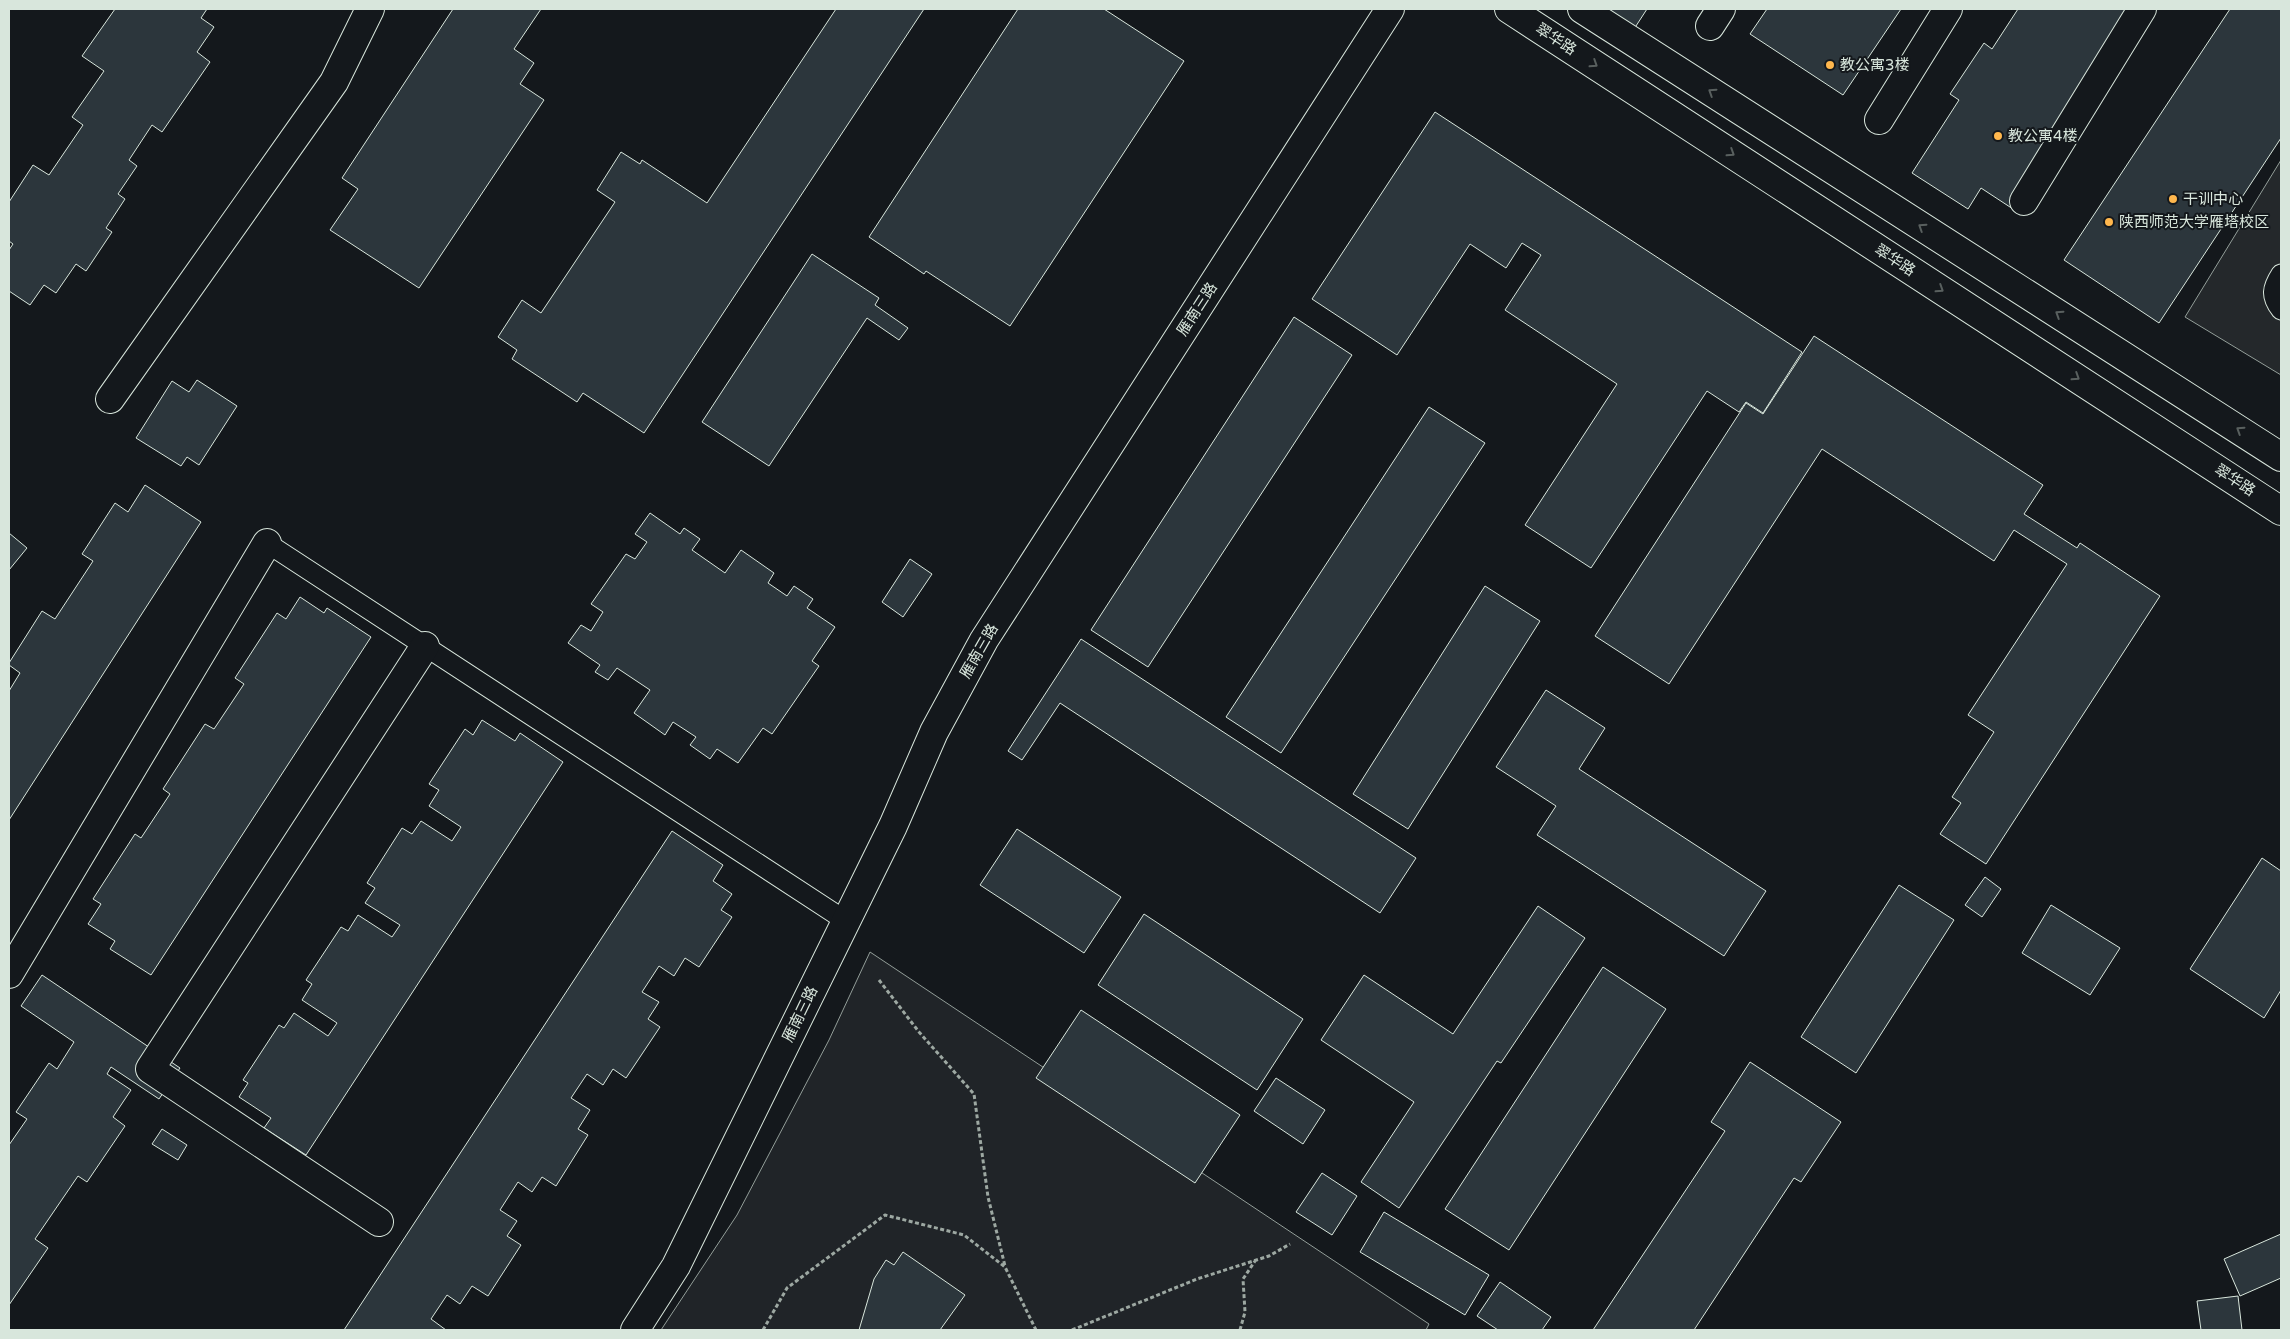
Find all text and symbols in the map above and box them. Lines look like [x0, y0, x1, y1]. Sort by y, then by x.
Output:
street label: 翠华路 [1532, 19, 1580, 59]
place label: 教公寓3楼 [1840, 56, 1909, 74]
one-way arrow [1589, 58, 1598, 67]
marker: 教公寓3楼 [1824, 59, 1836, 71]
one-way arrow [1708, 89, 1717, 98]
place label: 教公寓4楼 [2008, 127, 2077, 145]
marker: 教公寓4楼 [1992, 130, 2004, 142]
one-way arrow [1725, 146, 1734, 156]
place label: 干训中心 [2183, 190, 2243, 208]
marker: 干训中心 [2167, 193, 2179, 205]
place label: 陕西师范大学雁塔校区 [2119, 213, 2269, 231]
marker: 陕西师范大学雁塔校区 [2103, 216, 2115, 228]
one-way arrow [1919, 224, 1928, 233]
street label: 翠华路 [1871, 240, 1919, 280]
street label: 雁南三路 [1173, 279, 1221, 339]
one-way arrow [1934, 283, 1944, 292]
one-way arrow [2055, 311, 2064, 321]
one-way arrow [2071, 371, 2080, 381]
one-way arrow [2237, 427, 2246, 437]
street label: 翠华路 [2211, 460, 2259, 500]
street label: 雁南三路 [956, 621, 1002, 681]
street label: 雁南三路 [779, 983, 821, 1045]

